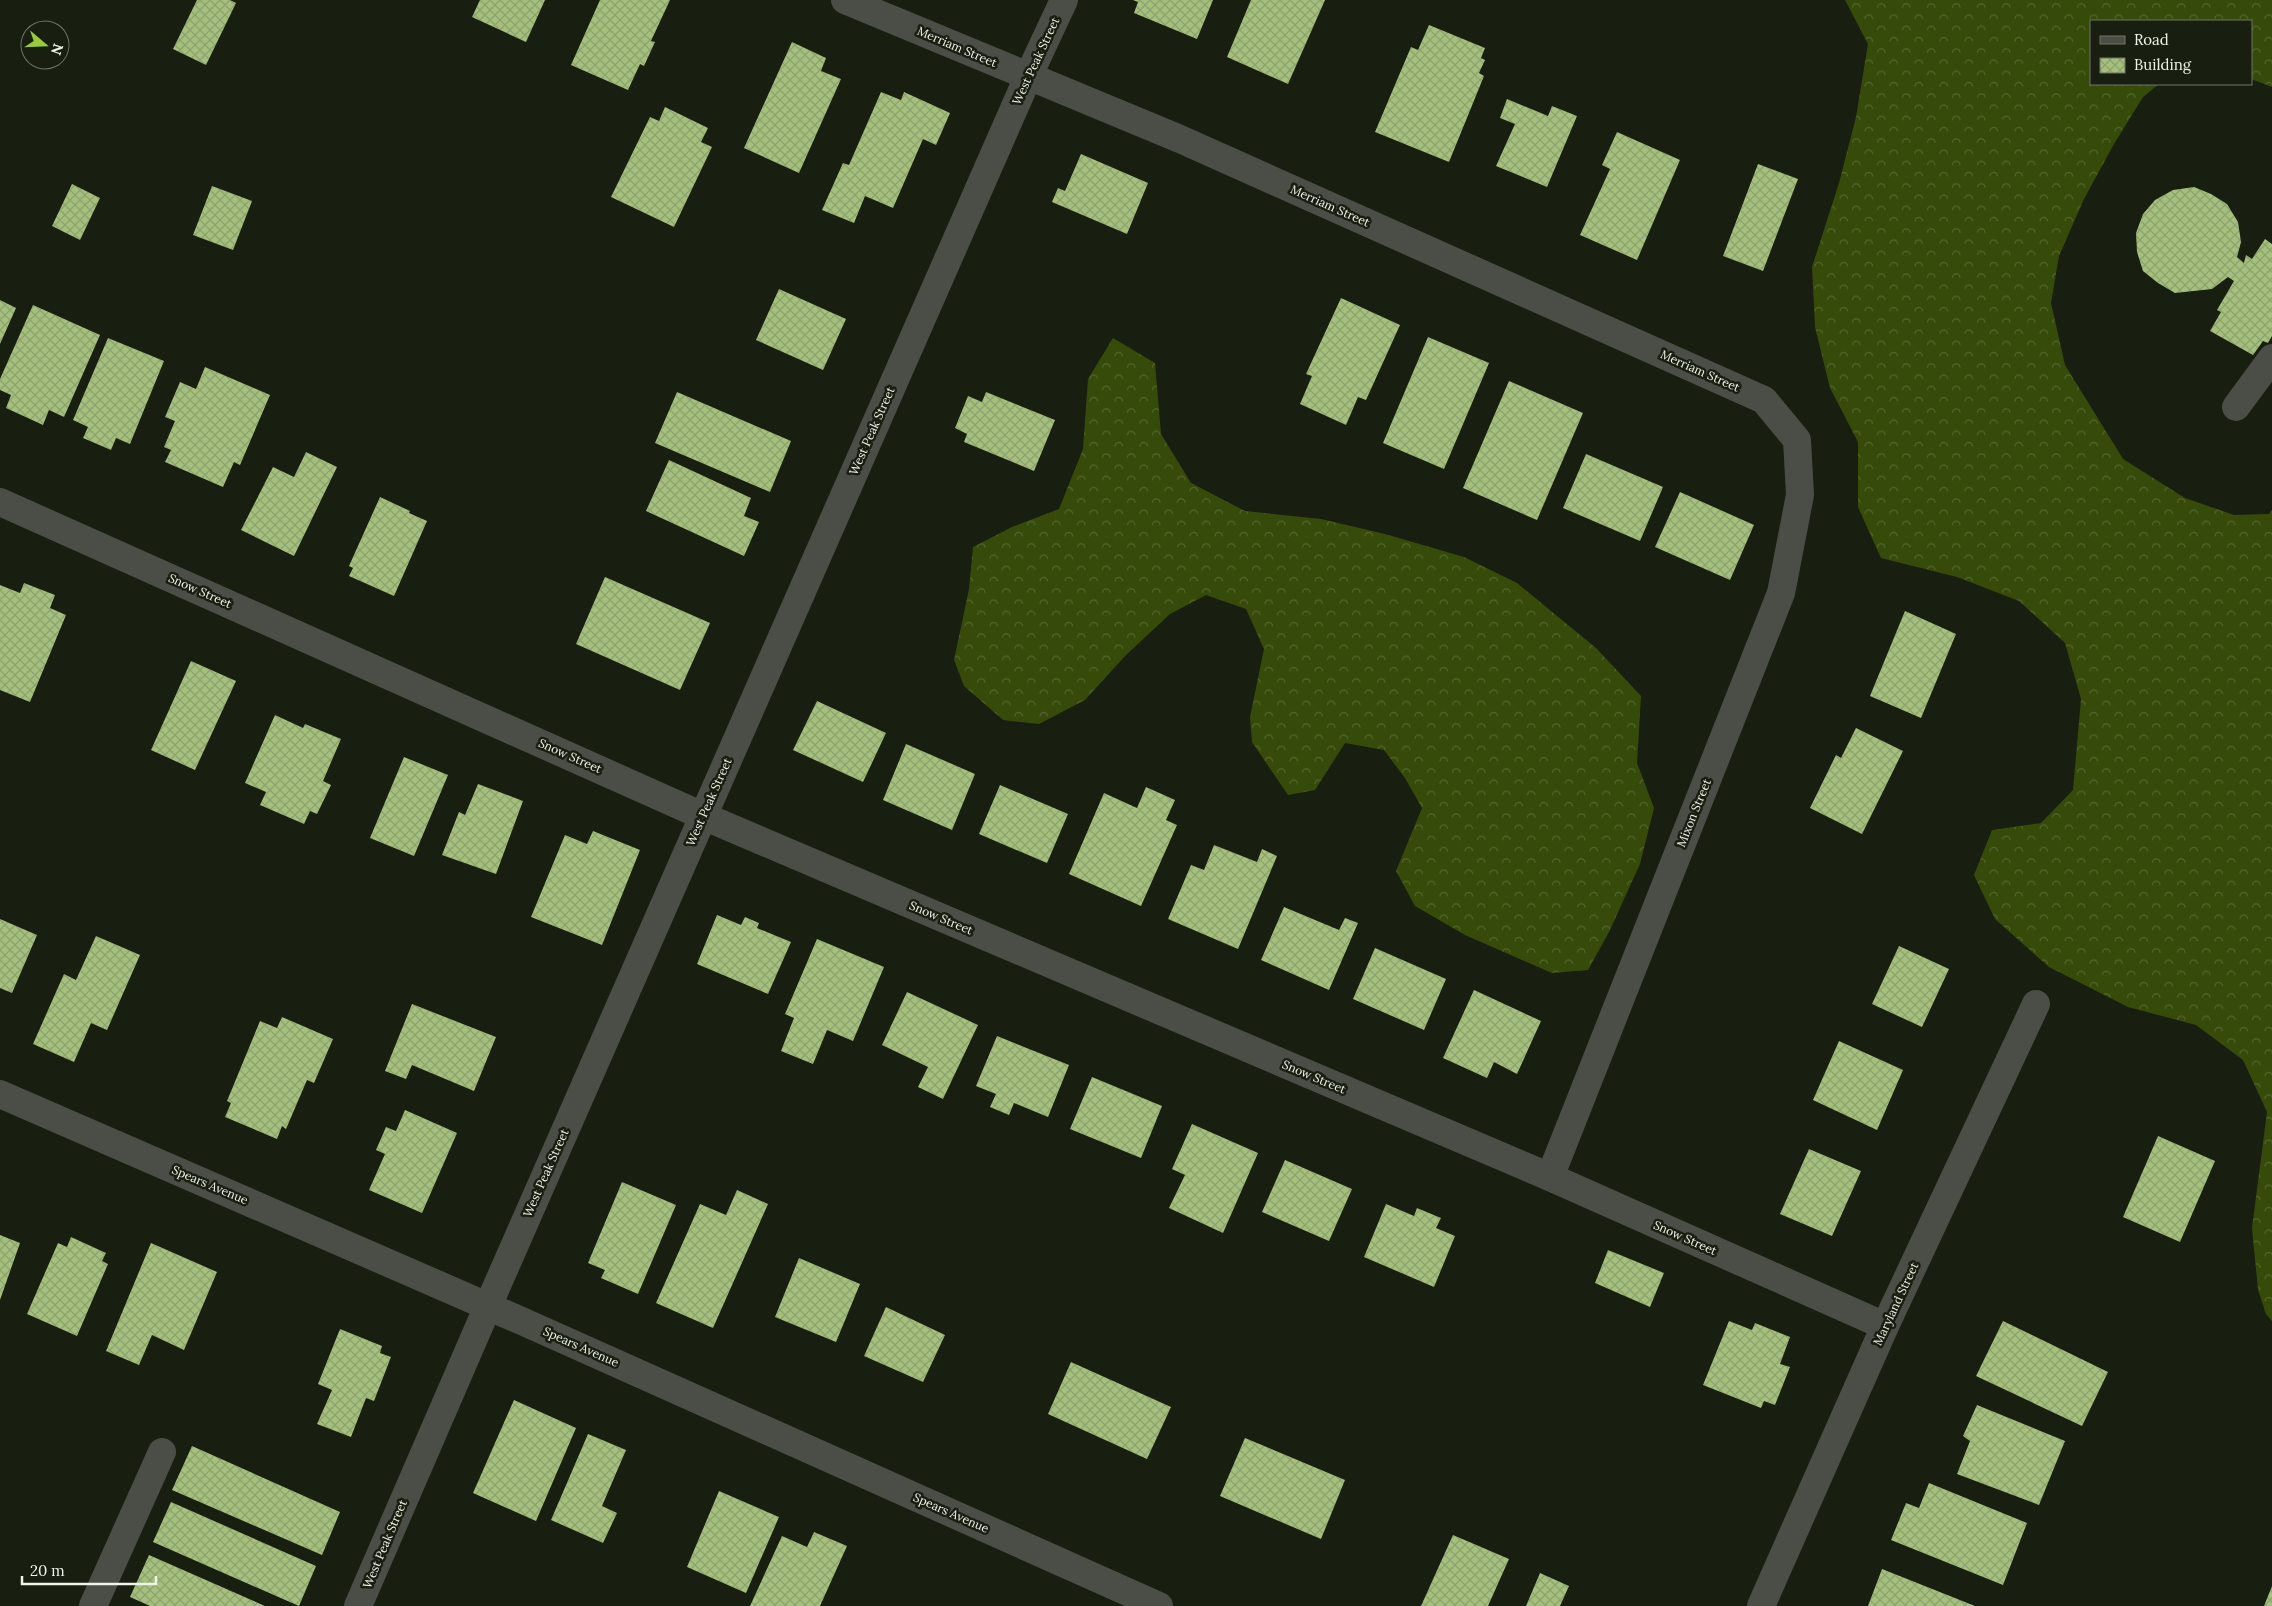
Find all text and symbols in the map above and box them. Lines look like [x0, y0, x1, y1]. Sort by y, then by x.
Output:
street label: West Peak Street [1009, 14, 1063, 107]
north arrow [20, 20, 70, 70]
legend [2090, 20, 2252, 85]
street label: Merriam Street [915, 23, 1000, 70]
text: Road [2134, 30, 2169, 49]
text: N [47, 41, 68, 57]
text: Building [2134, 55, 2192, 74]
street label: Merriam Street [1288, 181, 1373, 230]
street label: Merriam Street [1658, 346, 1743, 395]
street label: West Peak Street [845, 384, 898, 477]
street label: Snow Street [166, 570, 234, 611]
street label: Snow Street [536, 735, 604, 776]
street label: West Peak Street [682, 755, 735, 848]
street label: Mixon Street [1673, 776, 1714, 849]
street label: Snow Street [907, 897, 976, 938]
street label: Snow Street [1280, 1056, 1349, 1097]
street label: West Peak Street [519, 1126, 572, 1219]
street label: Spears Avenue [170, 1162, 251, 1207]
street label: Snow Street [1651, 1217, 1719, 1258]
street label: Maryland Street [1870, 1260, 1922, 1348]
street label: Spears Avenue [541, 1323, 622, 1370]
street label: Spears Avenue [911, 1489, 992, 1536]
street label: West Peak Street [359, 1497, 410, 1590]
scale bar [22, 1554, 156, 1586]
text: 20 m [30, 1561, 65, 1580]

